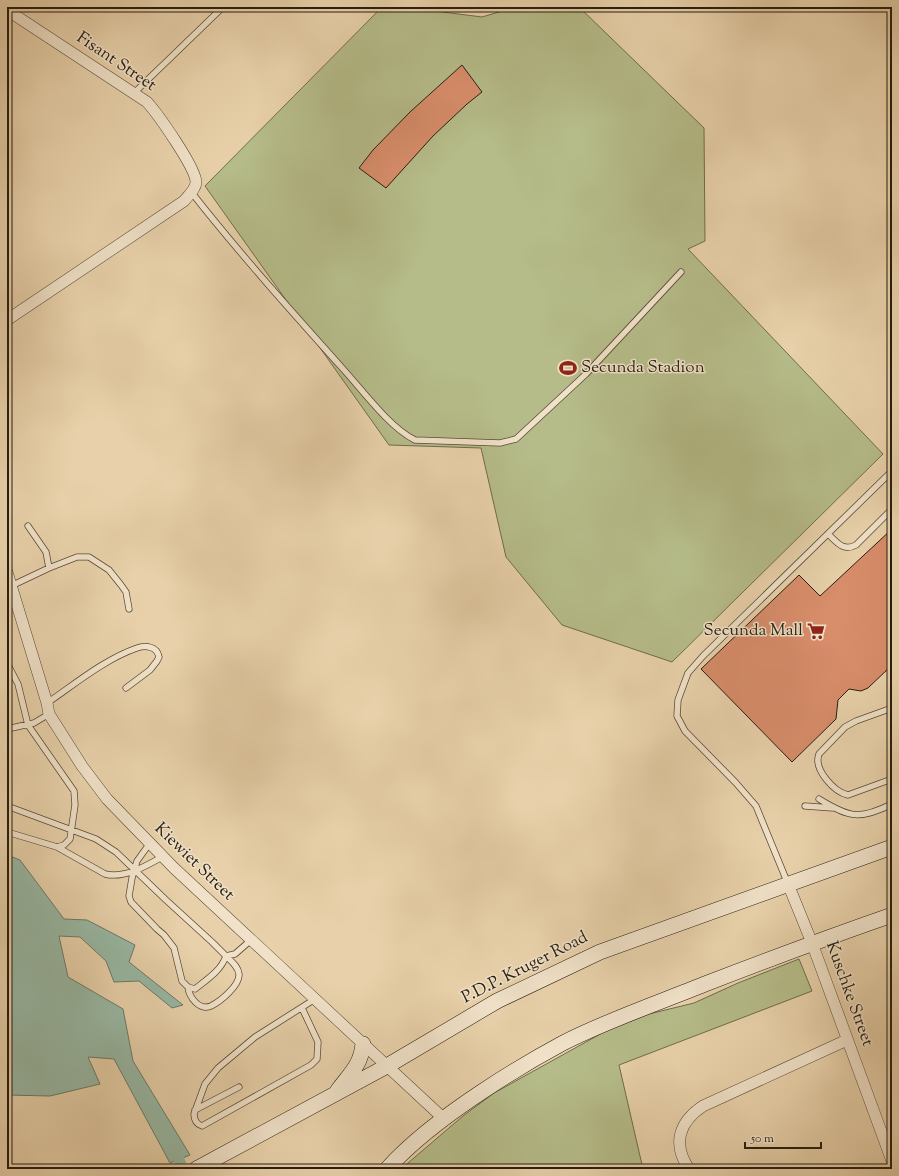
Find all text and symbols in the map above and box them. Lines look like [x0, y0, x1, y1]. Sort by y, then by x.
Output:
street label: Fisant Street [71, 26, 161, 98]
place label: Secunda Stadion [581, 356, 705, 380]
sports icon: Secunda Stadion [558, 358, 578, 378]
place label: Secunda Mall [704, 619, 803, 643]
supermarket icon: Secunda Mall [806, 621, 826, 641]
street label: Kiewiet Street [148, 817, 240, 907]
street label: P.D.P. Kruger Road [458, 926, 593, 1010]
street label: Kuschke Street [819, 938, 879, 1050]
scale bar [745, 1124, 821, 1150]
text: 50 m [750, 1130, 774, 1148]

